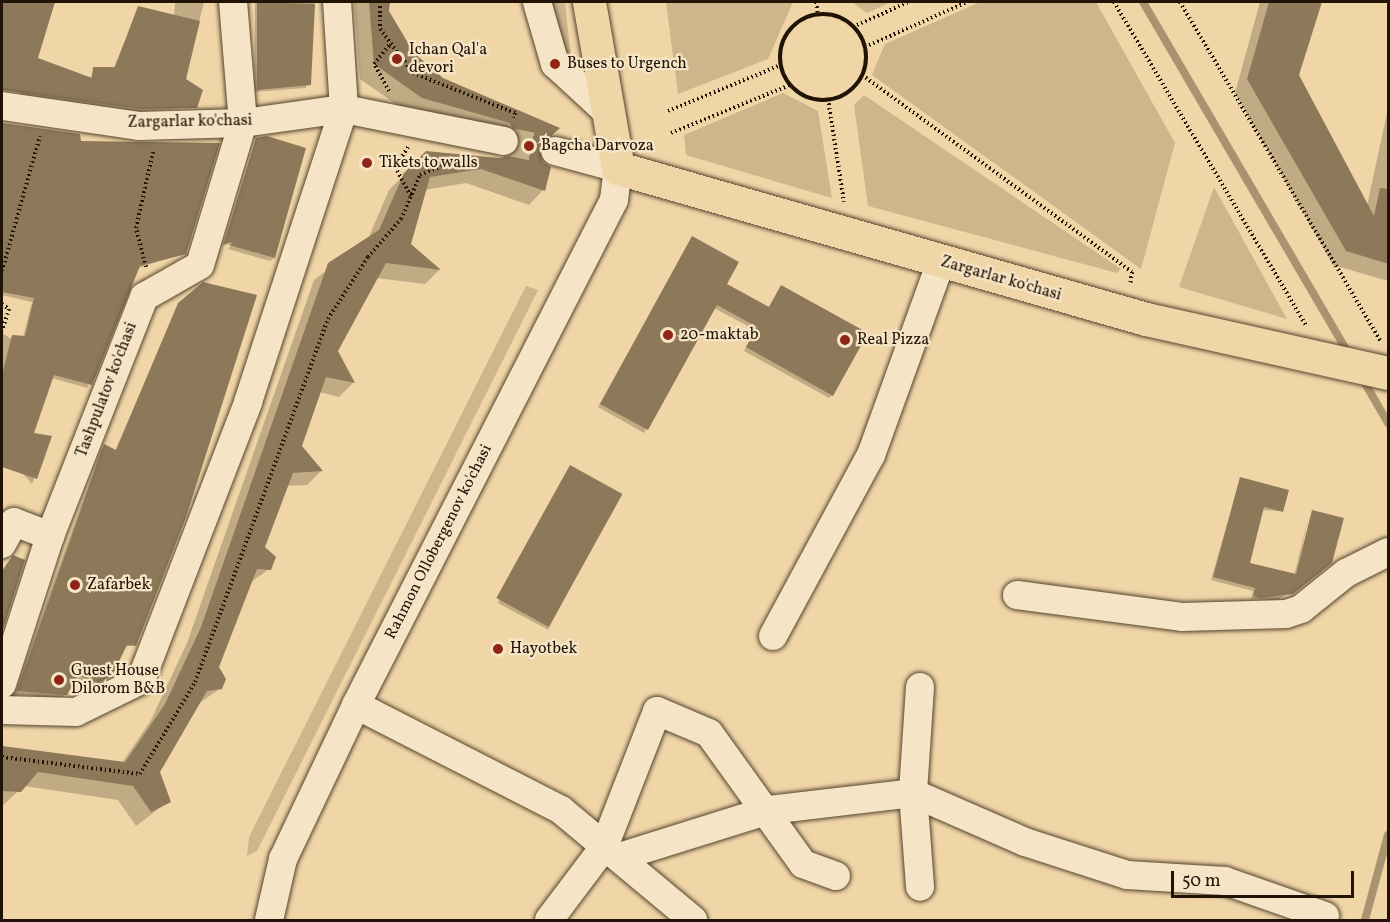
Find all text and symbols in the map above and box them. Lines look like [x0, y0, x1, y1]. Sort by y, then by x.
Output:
place label: Ichan Qal'a devori [409, 40, 487, 78]
marker: Ichan Qal'a devori [390, 52, 404, 66]
place label: Buses to Urgench [567, 54, 687, 74]
marker: Buses to Urgench [548, 57, 562, 71]
street label: Zargarlar ko'chasi [127, 111, 253, 133]
place label: Bagcha Darvoza [541, 136, 654, 156]
marker: Bagcha Darvoza [522, 139, 536, 153]
place label: Tikets to walls [379, 153, 478, 173]
marker: Tikets to walls [360, 156, 374, 170]
street label: Zargarlar ko'chasi [938, 253, 1064, 305]
street label: Tashpulatov ko'chasi [72, 320, 142, 460]
place label: 20-maktab [680, 325, 758, 345]
marker: 20-maktab [661, 328, 675, 342]
place label: Real Pizza [857, 330, 929, 350]
marker: Real Pizza [838, 333, 852, 347]
street label: Rahmon Ollobergenov ko'chasi [381, 441, 497, 643]
place label: Zafarbek [87, 575, 150, 595]
marker: Zafarbek [68, 578, 82, 592]
place label: Hayotbek [510, 639, 577, 659]
marker: Hayotbek [491, 642, 505, 656]
place label: Guest House Dilorom B&B [71, 661, 165, 699]
marker: Guest House Dilorom B&B [52, 673, 66, 687]
scale bar [1174, 859, 1357, 897]
text: 50 m [1182, 869, 1221, 894]

